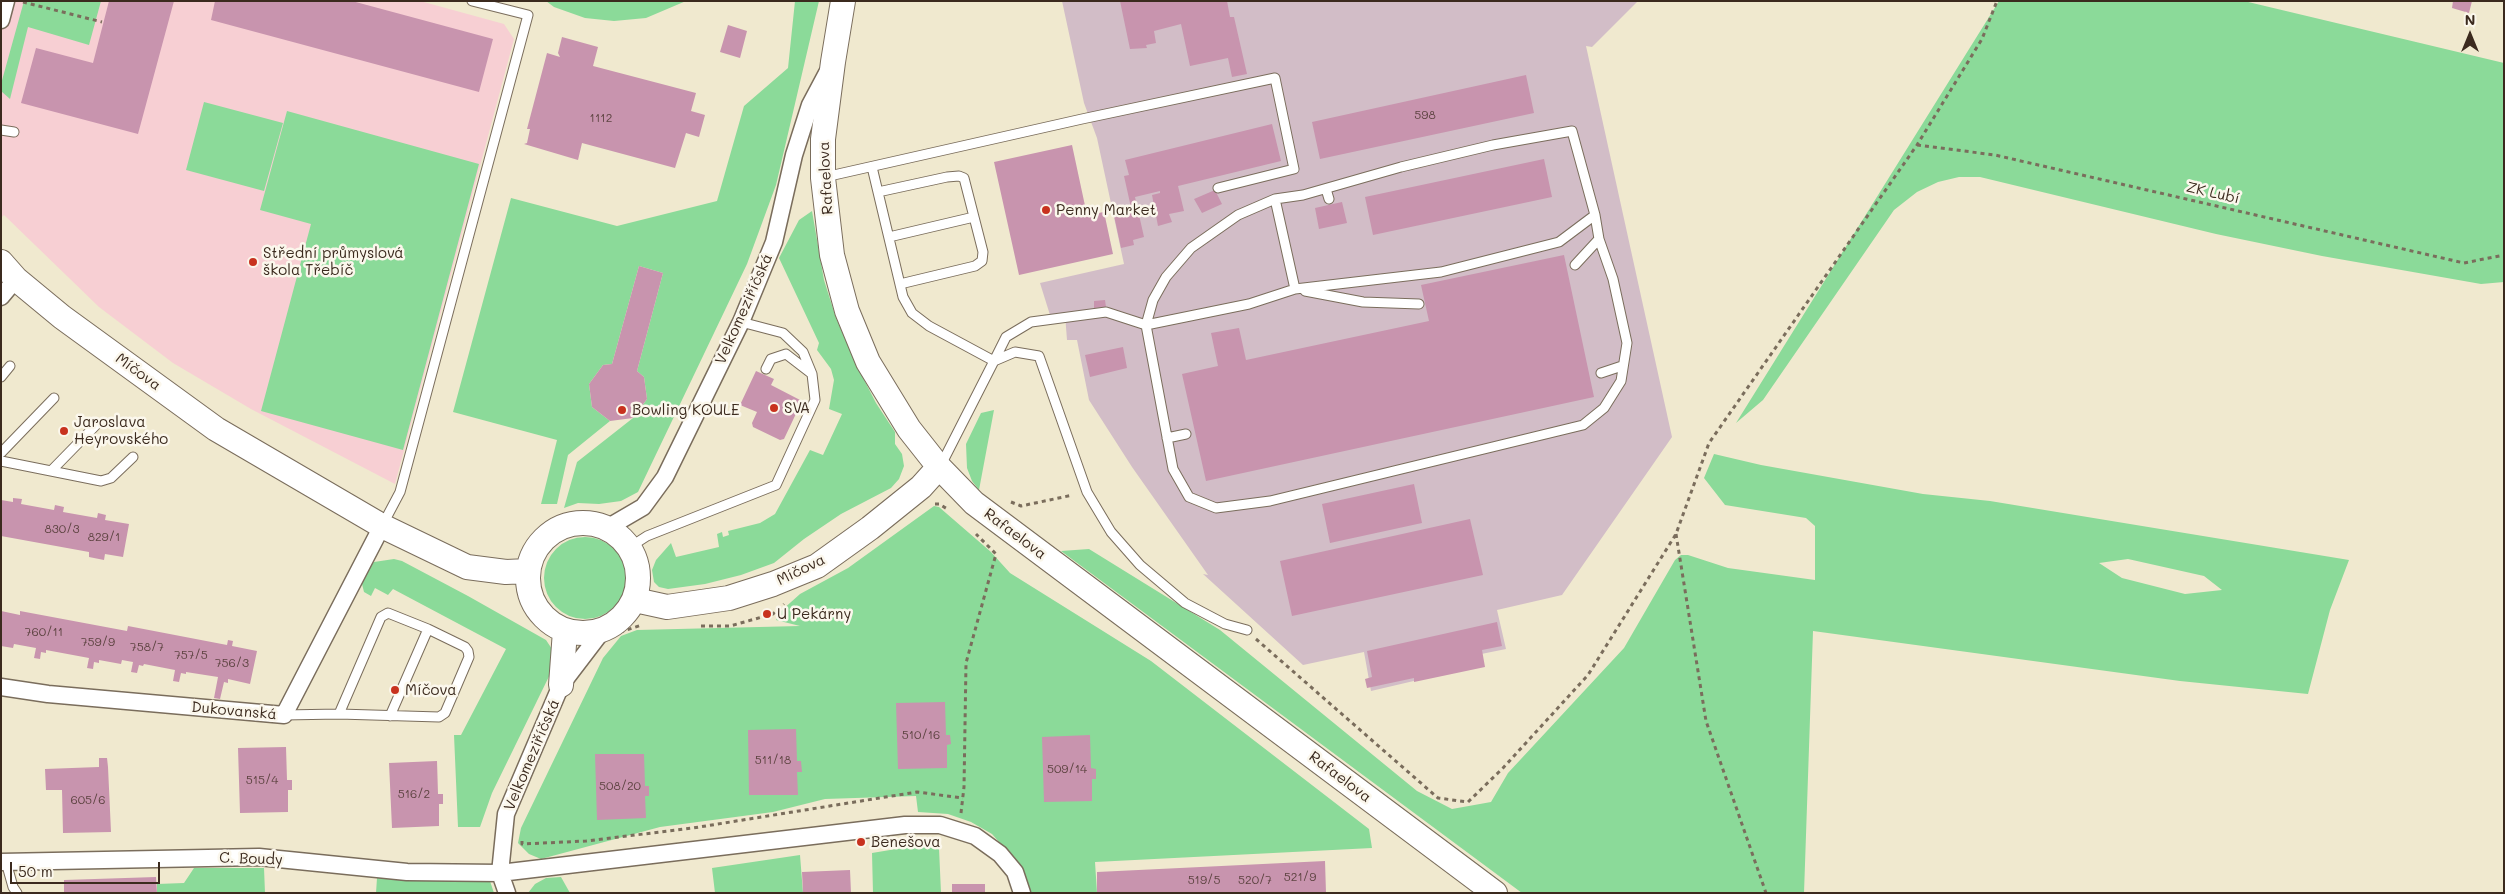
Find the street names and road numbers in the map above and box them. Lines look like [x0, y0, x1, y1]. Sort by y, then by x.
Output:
street label: Rafaelova [815, 141, 837, 215]
street label: ZK Lubí [2184, 178, 2242, 208]
street label: Velkomeziříčská [711, 251, 777, 367]
street label: Míčova [112, 350, 164, 394]
street label: Rafaelova [980, 505, 1050, 563]
street label: Míčova [774, 551, 828, 589]
street label: Velkomeziříčská [500, 697, 564, 813]
street label: Dukovanská [191, 698, 277, 724]
street label: Rafaelova [1305, 748, 1375, 806]
street label: C. Boudy [219, 849, 283, 869]

